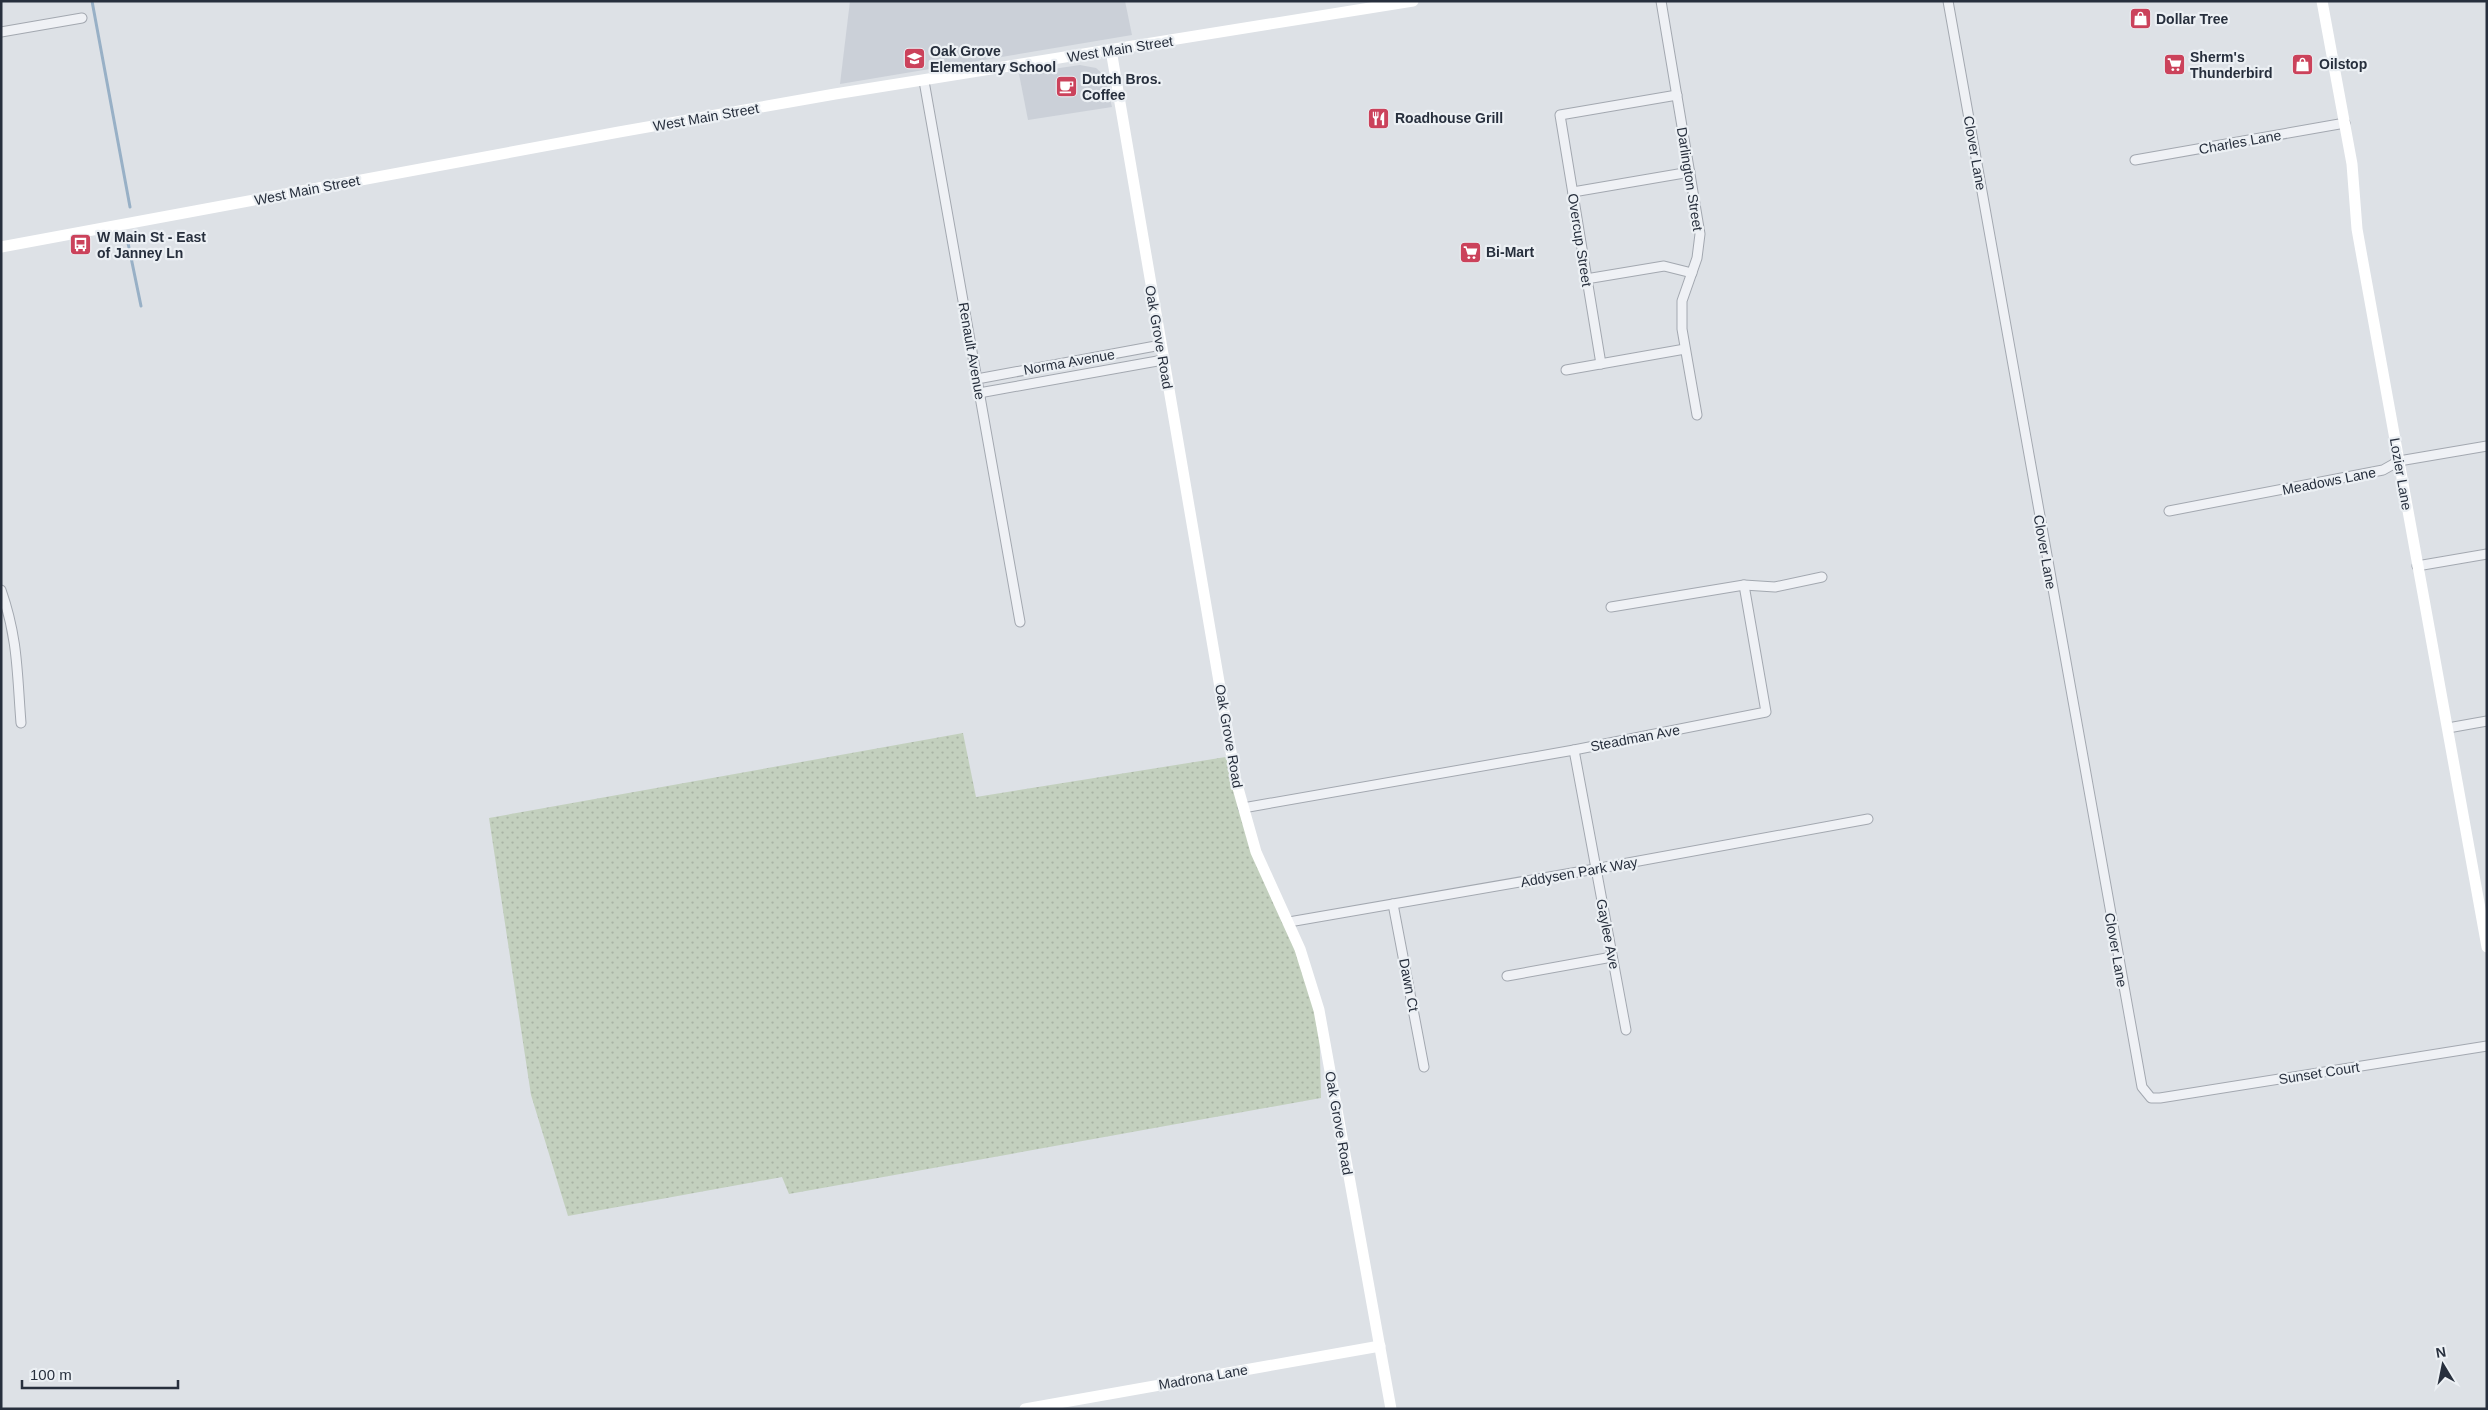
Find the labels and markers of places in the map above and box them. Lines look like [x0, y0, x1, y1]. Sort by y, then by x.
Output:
shop icon: Dollar Tree [2128, 7, 2152, 31]
place label: Dollar Tree [2156, 11, 2229, 27]
place label: Oak Grove Elementary School [930, 43, 1056, 75]
school or university icon: Oak Grove Elementary School [902, 47, 926, 71]
place label: Sherm's Thunderbird [2190, 49, 2272, 81]
shop icon: Oilstop [2291, 52, 2315, 76]
supermarket icon: Sherm's Thunderbird [2162, 53, 2186, 77]
place label: Oilstop [2319, 56, 2367, 72]
place label: Dutch Bros. Coffee [1082, 71, 1161, 103]
cafe icon: Dutch Bros. Coffee [1054, 75, 1078, 99]
restaurant icon: Roadhouse Grill [1367, 106, 1391, 130]
place label: Roadhouse Grill [1395, 110, 1503, 126]
place label: W Main St - East of Janney Ln [97, 229, 206, 261]
bus stop icon: W Main St - East of Janney Ln [69, 233, 93, 257]
supermarket icon: Bi-Mart [1458, 240, 1482, 264]
place label: Bi-Mart [1486, 244, 1535, 260]

